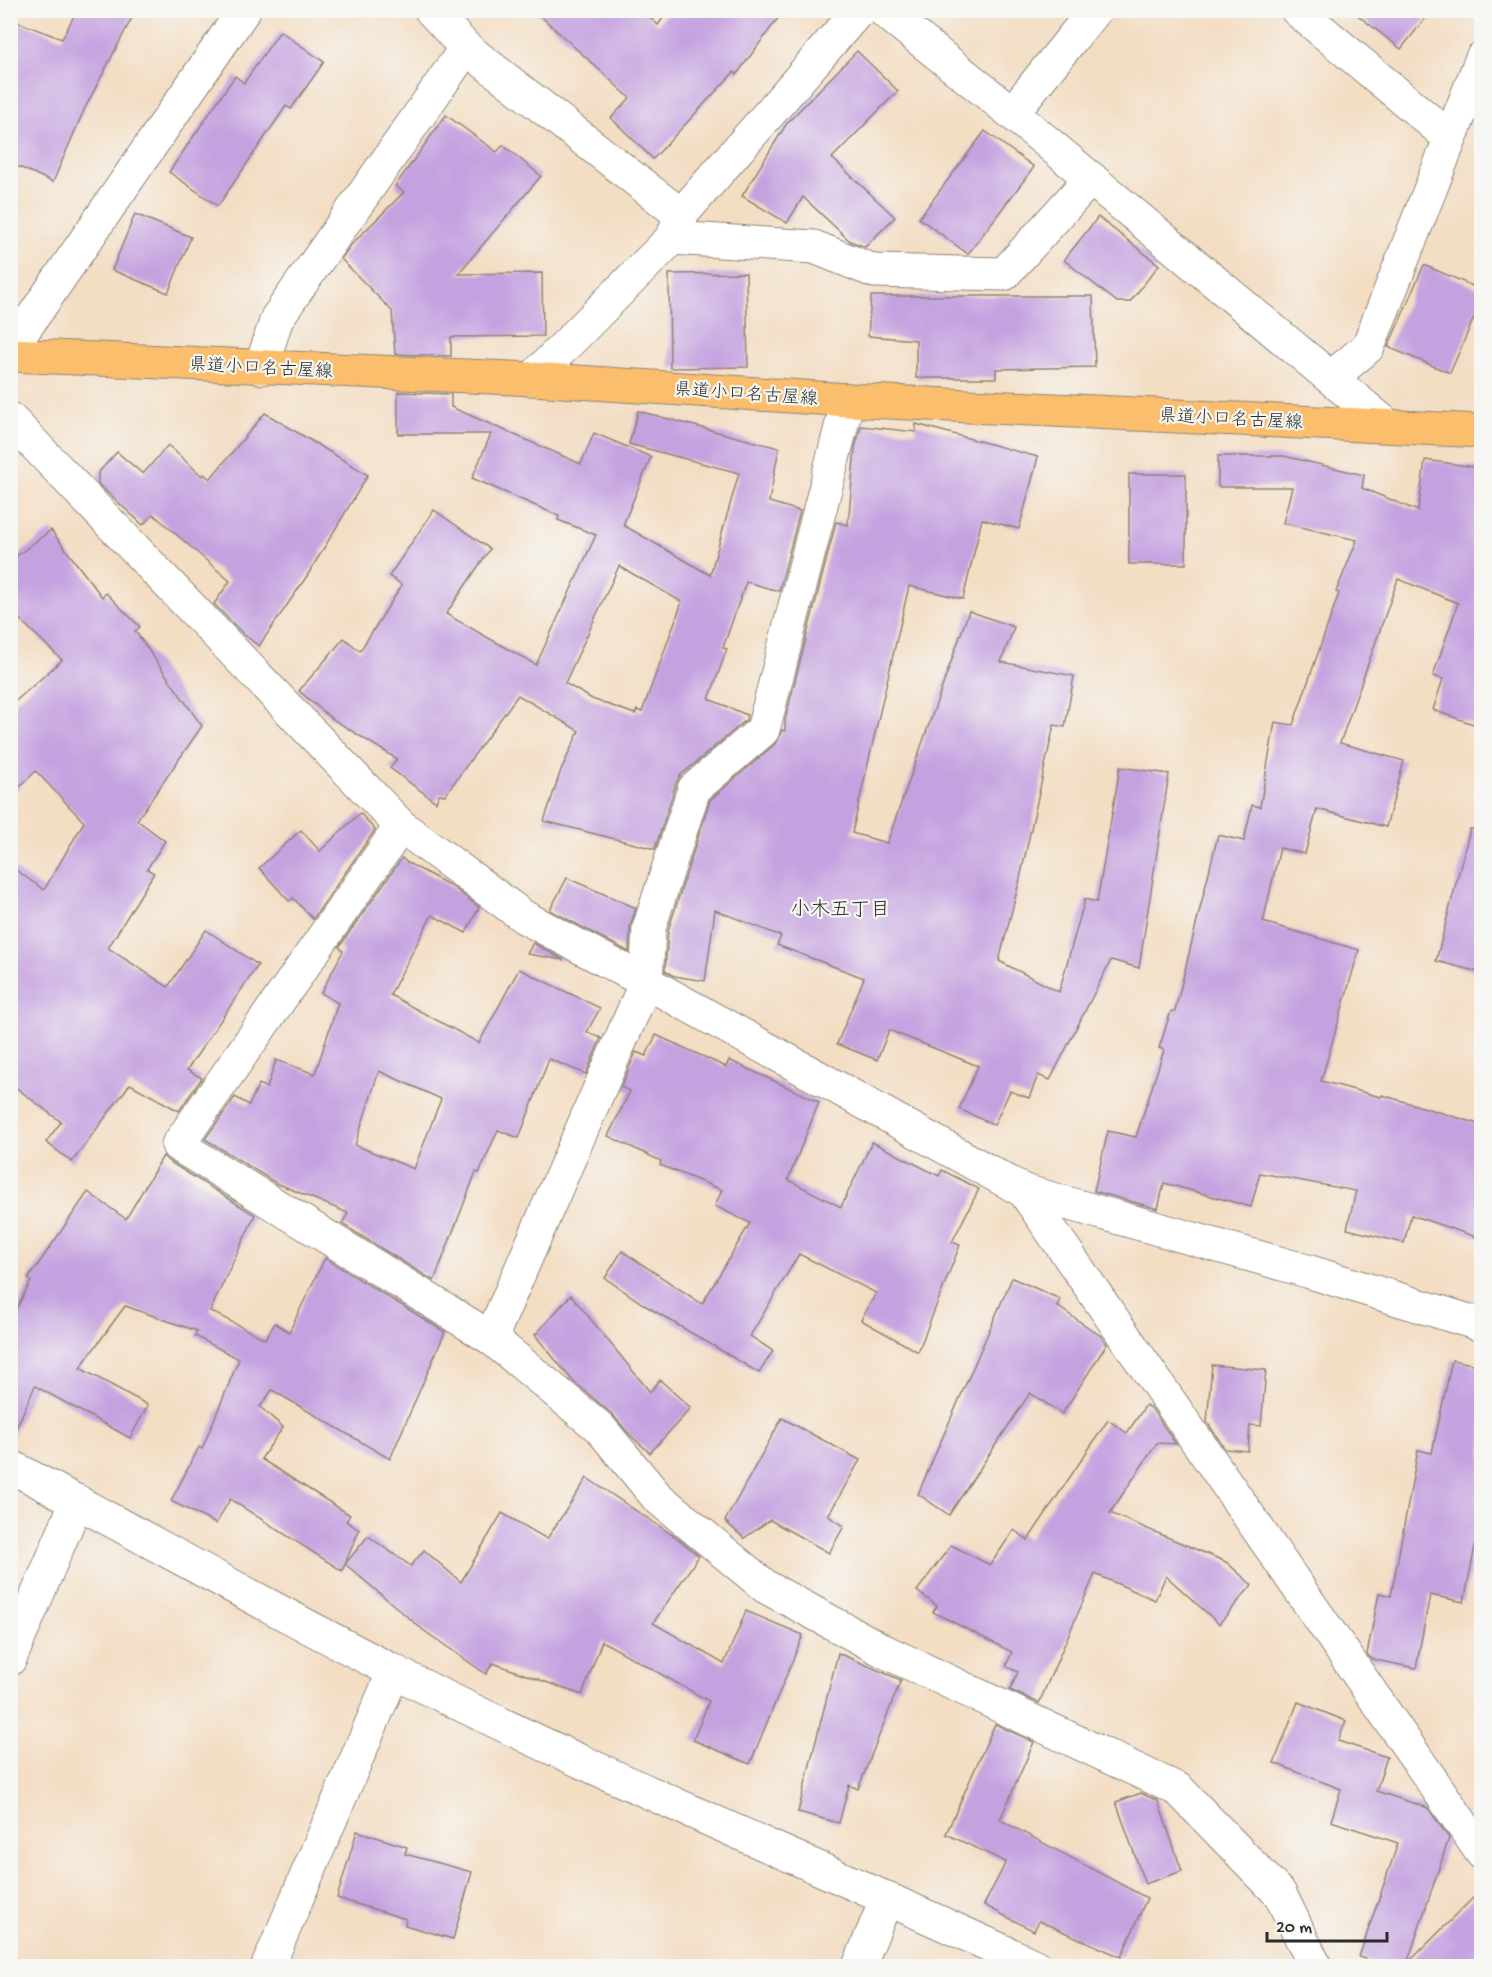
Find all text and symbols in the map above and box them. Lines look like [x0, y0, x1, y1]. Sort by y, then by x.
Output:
street label: 県道小口名古屋線 [188, 354, 333, 384]
street label: 県道小口名古屋線 [673, 379, 818, 411]
street label: 県道小口名古屋線 [1158, 405, 1303, 435]
district label: 小木五丁目 [790, 898, 890, 923]
scale bar [1267, 1905, 1387, 1943]
text: 20 m [1276, 1918, 1312, 1939]

